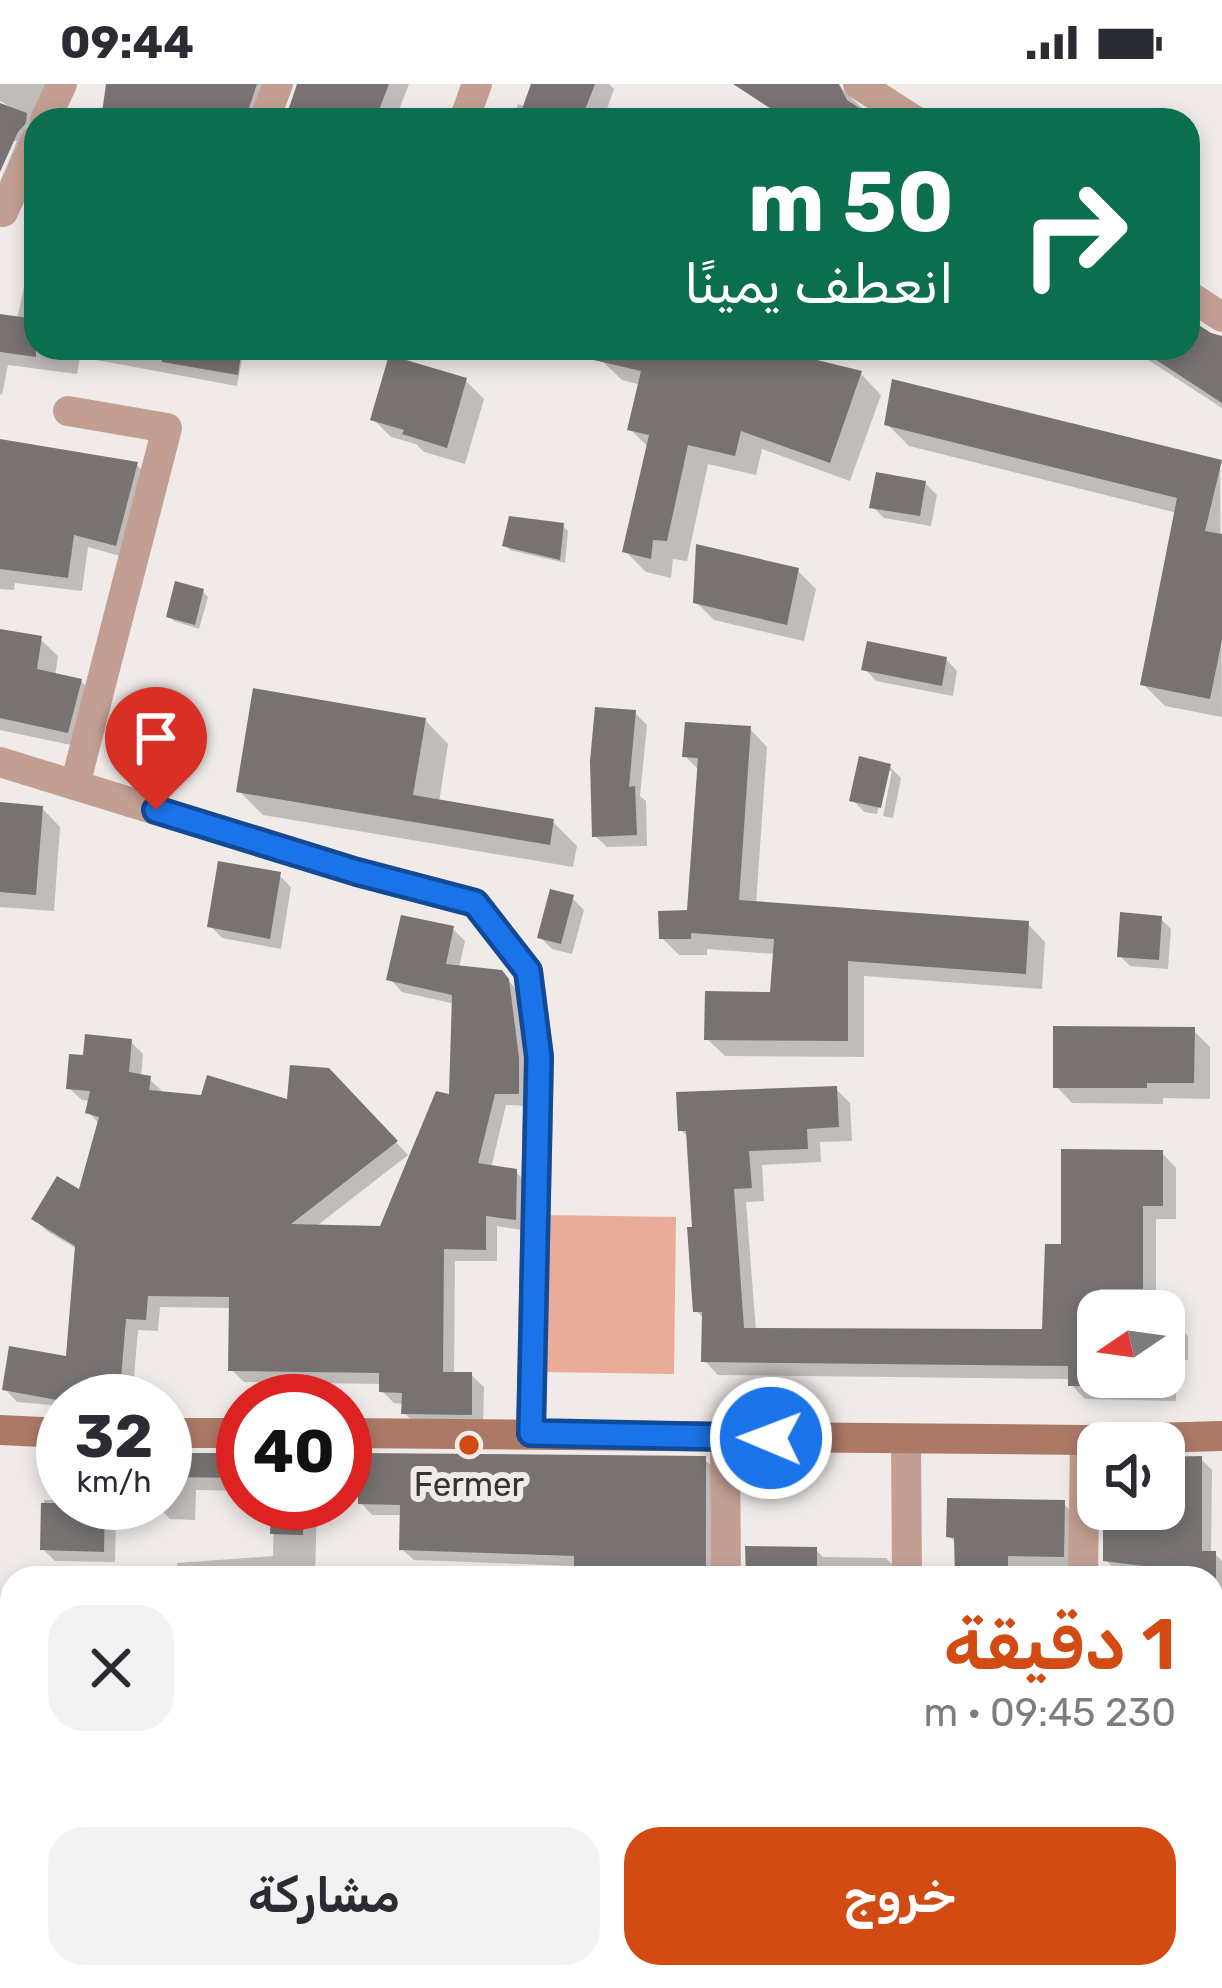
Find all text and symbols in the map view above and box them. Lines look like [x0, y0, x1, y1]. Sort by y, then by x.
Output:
text: 09:44 [60, 16, 194, 69]
text: 50 m [748, 152, 954, 252]
icon: right [996, 156, 1152, 312]
text: انعطف يمينًا [684, 253, 954, 317]
pin [105, 687, 207, 810]
icon: arrive [123, 705, 189, 771]
north arrow [1077, 1290, 1185, 1398]
map controls [1077, 1290, 1185, 1530]
speed limit sign: 40 [216, 1374, 372, 1530]
position arrow [708, 1375, 834, 1501]
text: 32 [75, 1401, 153, 1472]
button: sound [1077, 1422, 1185, 1530]
marker: Fermer [456, 1432, 482, 1458]
text: km/h [77, 1464, 151, 1500]
place label: Fermer [414, 1465, 525, 1504]
text: 1 دقيقة [943, 1602, 1176, 1687]
button: close [48, 1605, 174, 1731]
text: 230 m · 09:45 [923, 1690, 1176, 1736]
button: مشاركة [48, 1827, 600, 1965]
button: خروج [624, 1827, 1176, 1965]

